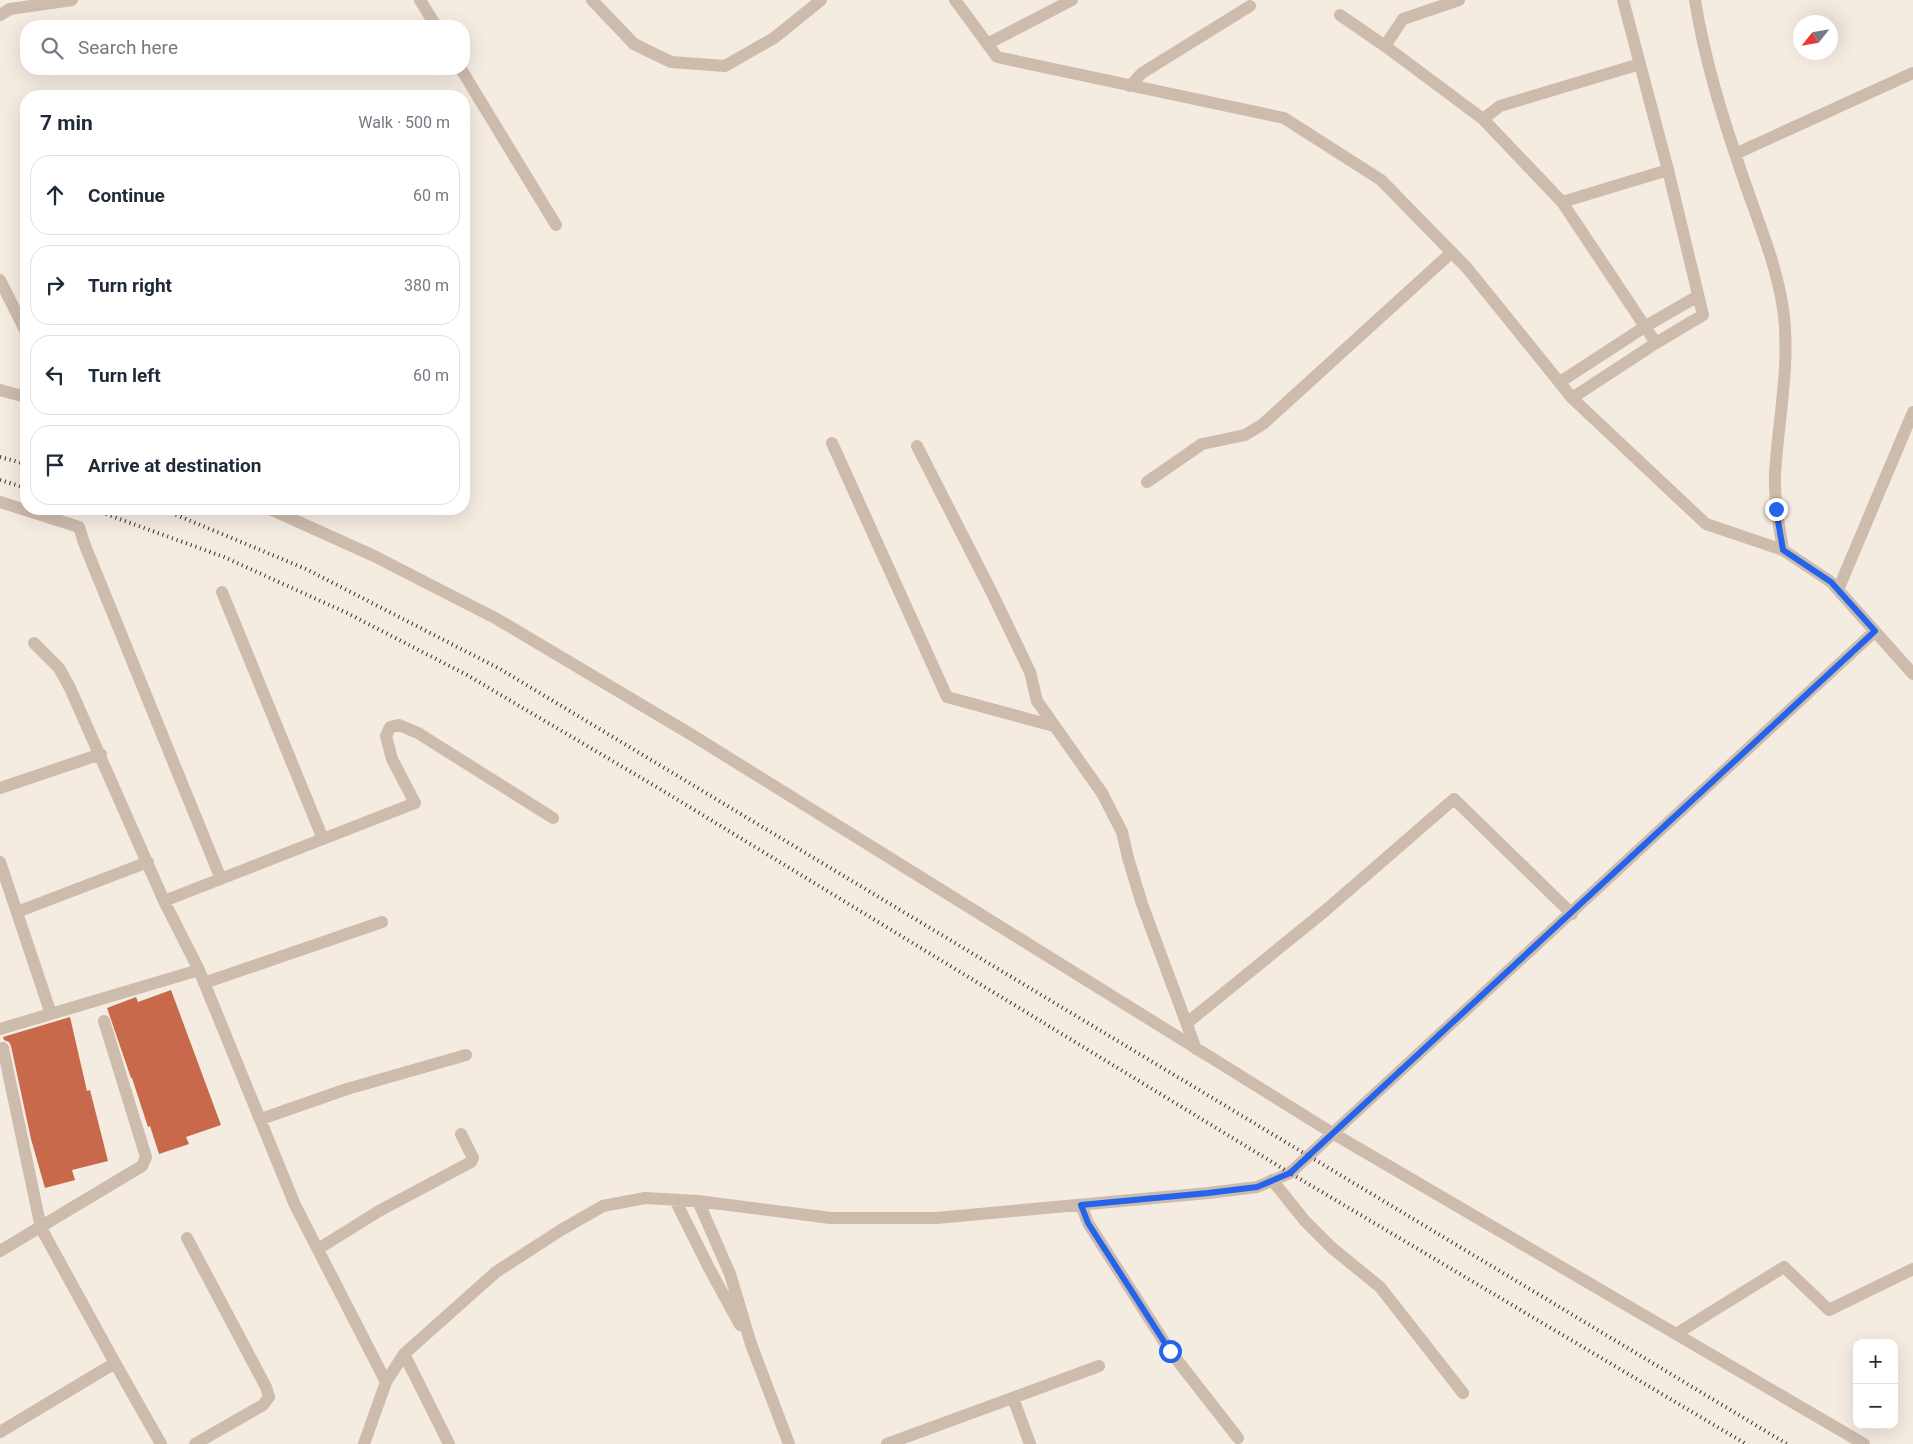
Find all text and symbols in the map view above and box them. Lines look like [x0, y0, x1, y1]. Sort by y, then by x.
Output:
north arrow [1793, 15, 1838, 60]
search box [20, 20, 470, 75]
icon: search [38, 34, 66, 62]
text: Search here [78, 36, 178, 59]
text: 7 min [40, 111, 93, 135]
text: Walk · 500 m [358, 113, 450, 132]
icon: ahead [41, 181, 69, 209]
text: Continue [88, 184, 165, 207]
text: 60 m [413, 186, 449, 205]
icon: right [41, 271, 69, 299]
text: Turn right [88, 274, 172, 297]
text: 380 m [404, 276, 449, 295]
icon: left [41, 361, 69, 389]
text: Turn left [88, 364, 161, 387]
text: 60 m [413, 366, 449, 385]
icon: arrive [41, 451, 69, 479]
text: Arrive at destination [88, 454, 261, 477]
route end [1765, 498, 1788, 521]
map controls [1853, 1339, 1898, 1429]
button: + [1853, 1339, 1898, 1384]
route start [1159, 1340, 1182, 1363]
button: − [1853, 1384, 1898, 1429]

